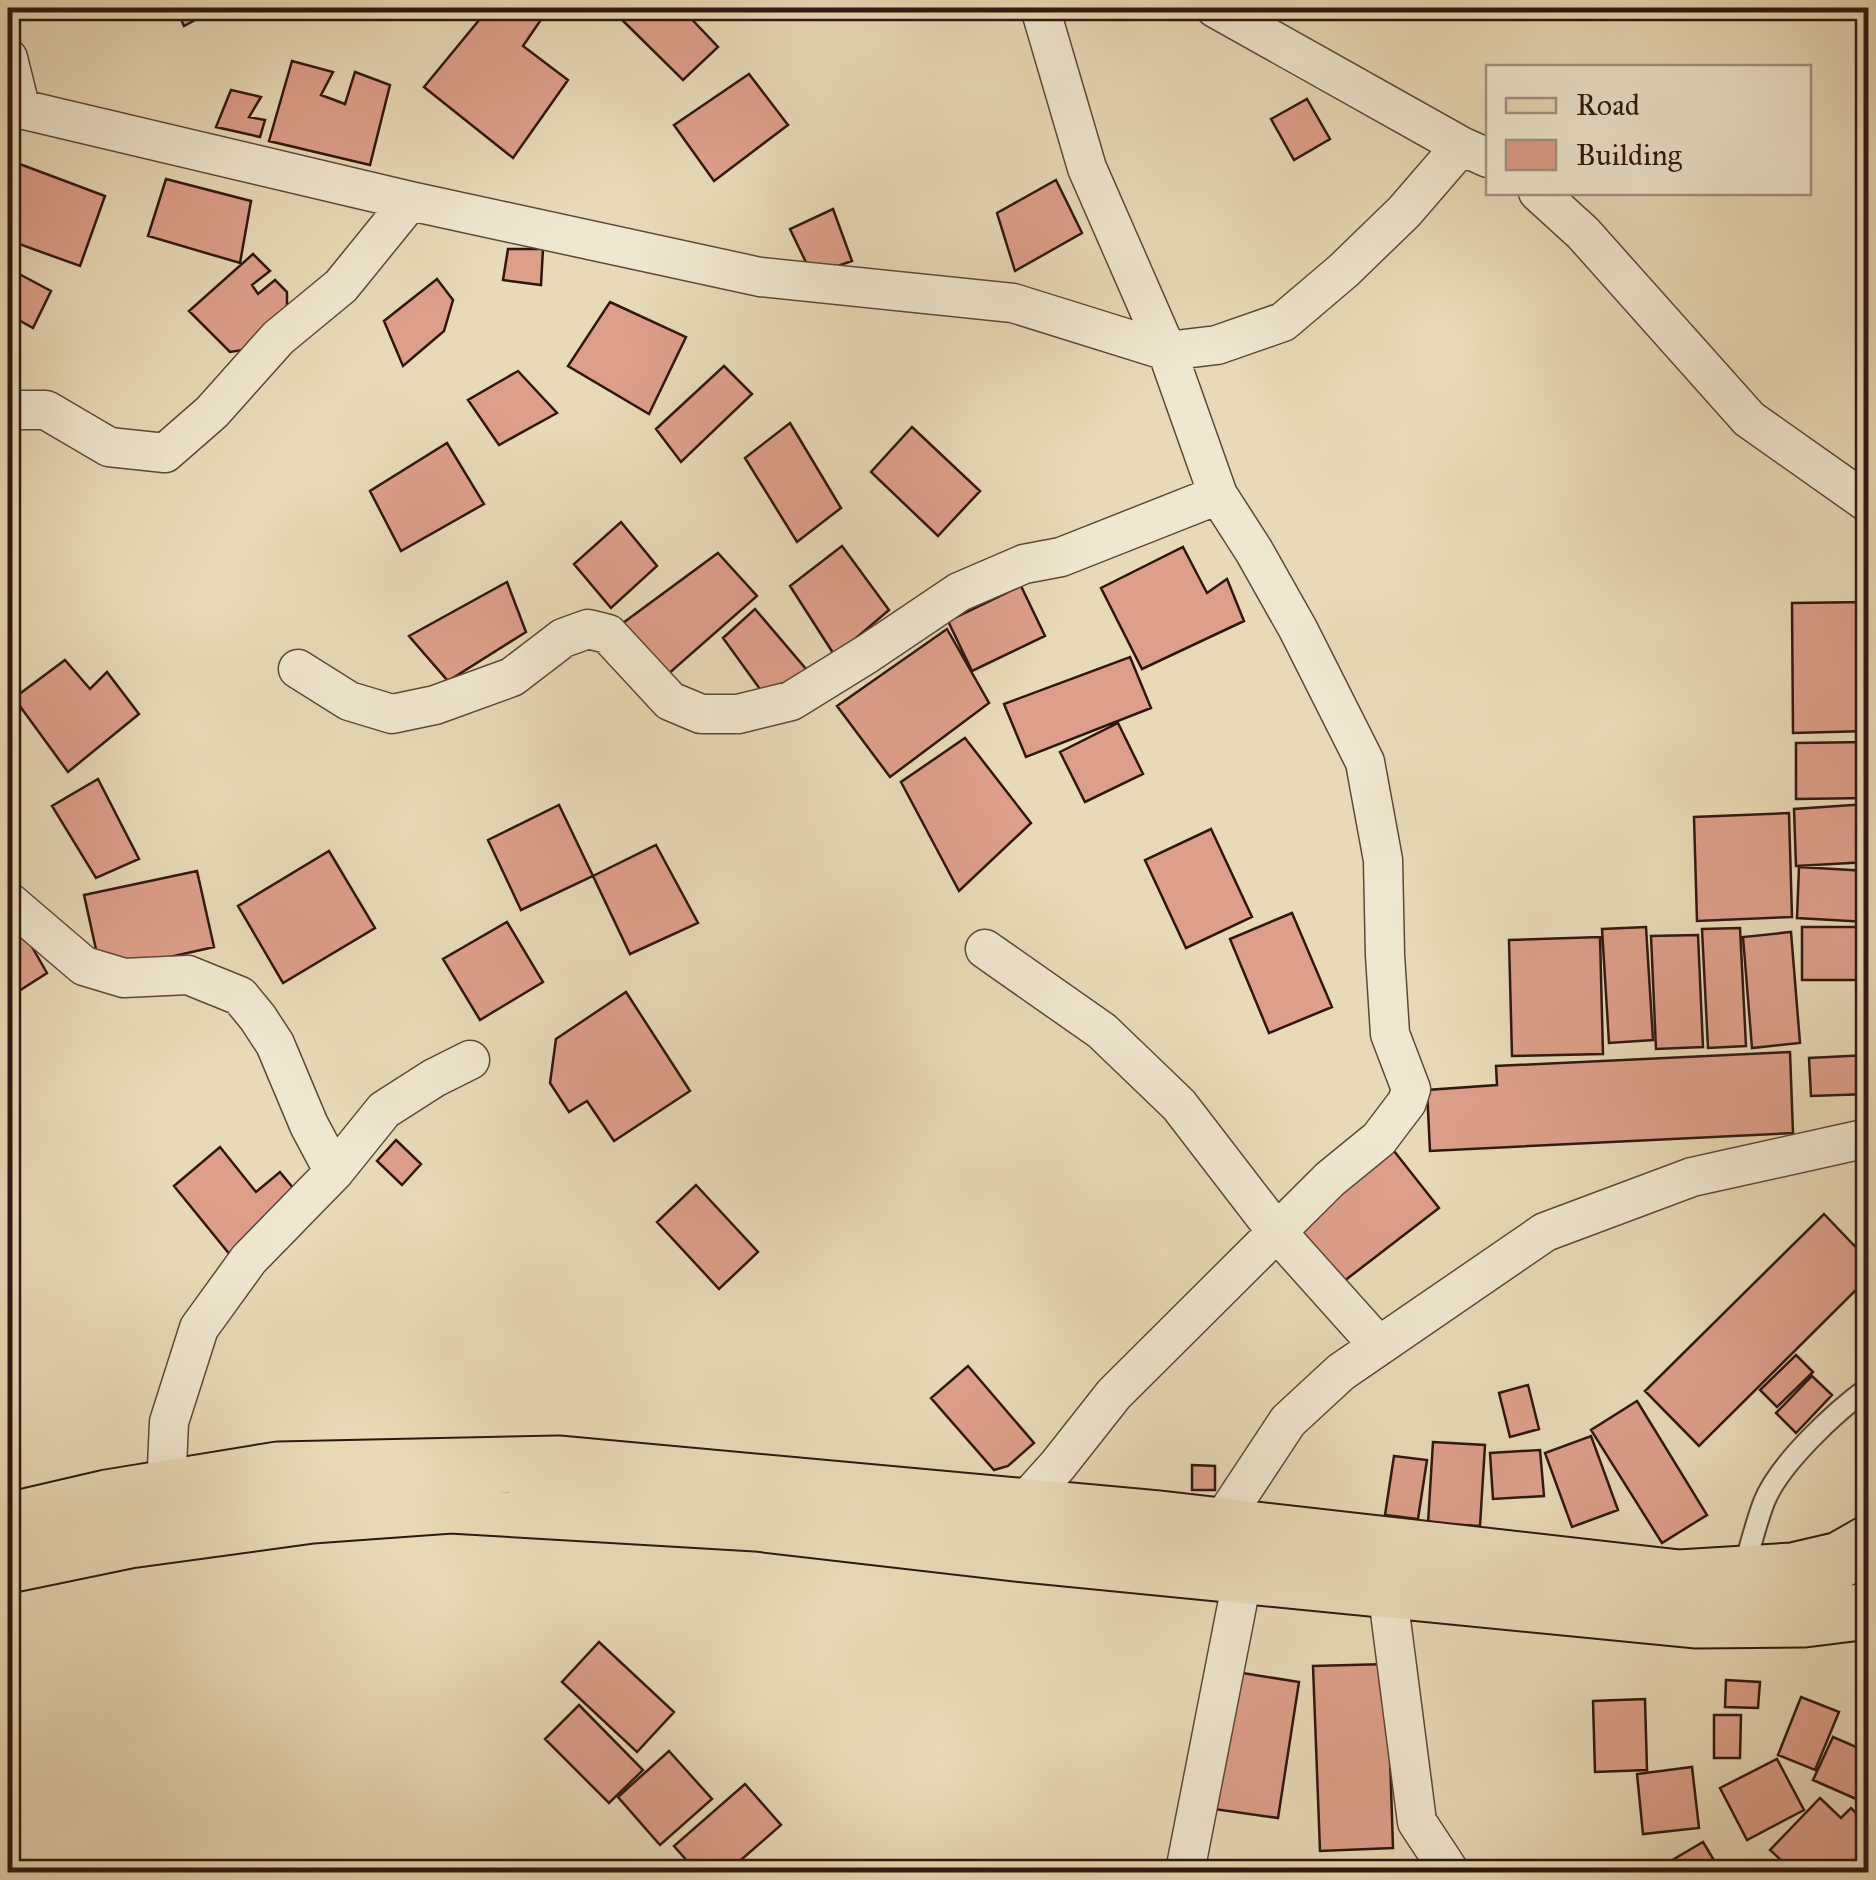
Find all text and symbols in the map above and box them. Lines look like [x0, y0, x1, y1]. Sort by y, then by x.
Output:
legend [1486, 65, 1811, 195]
text: Road [1576, 87, 1640, 123]
text: Building [1576, 137, 1683, 173]

